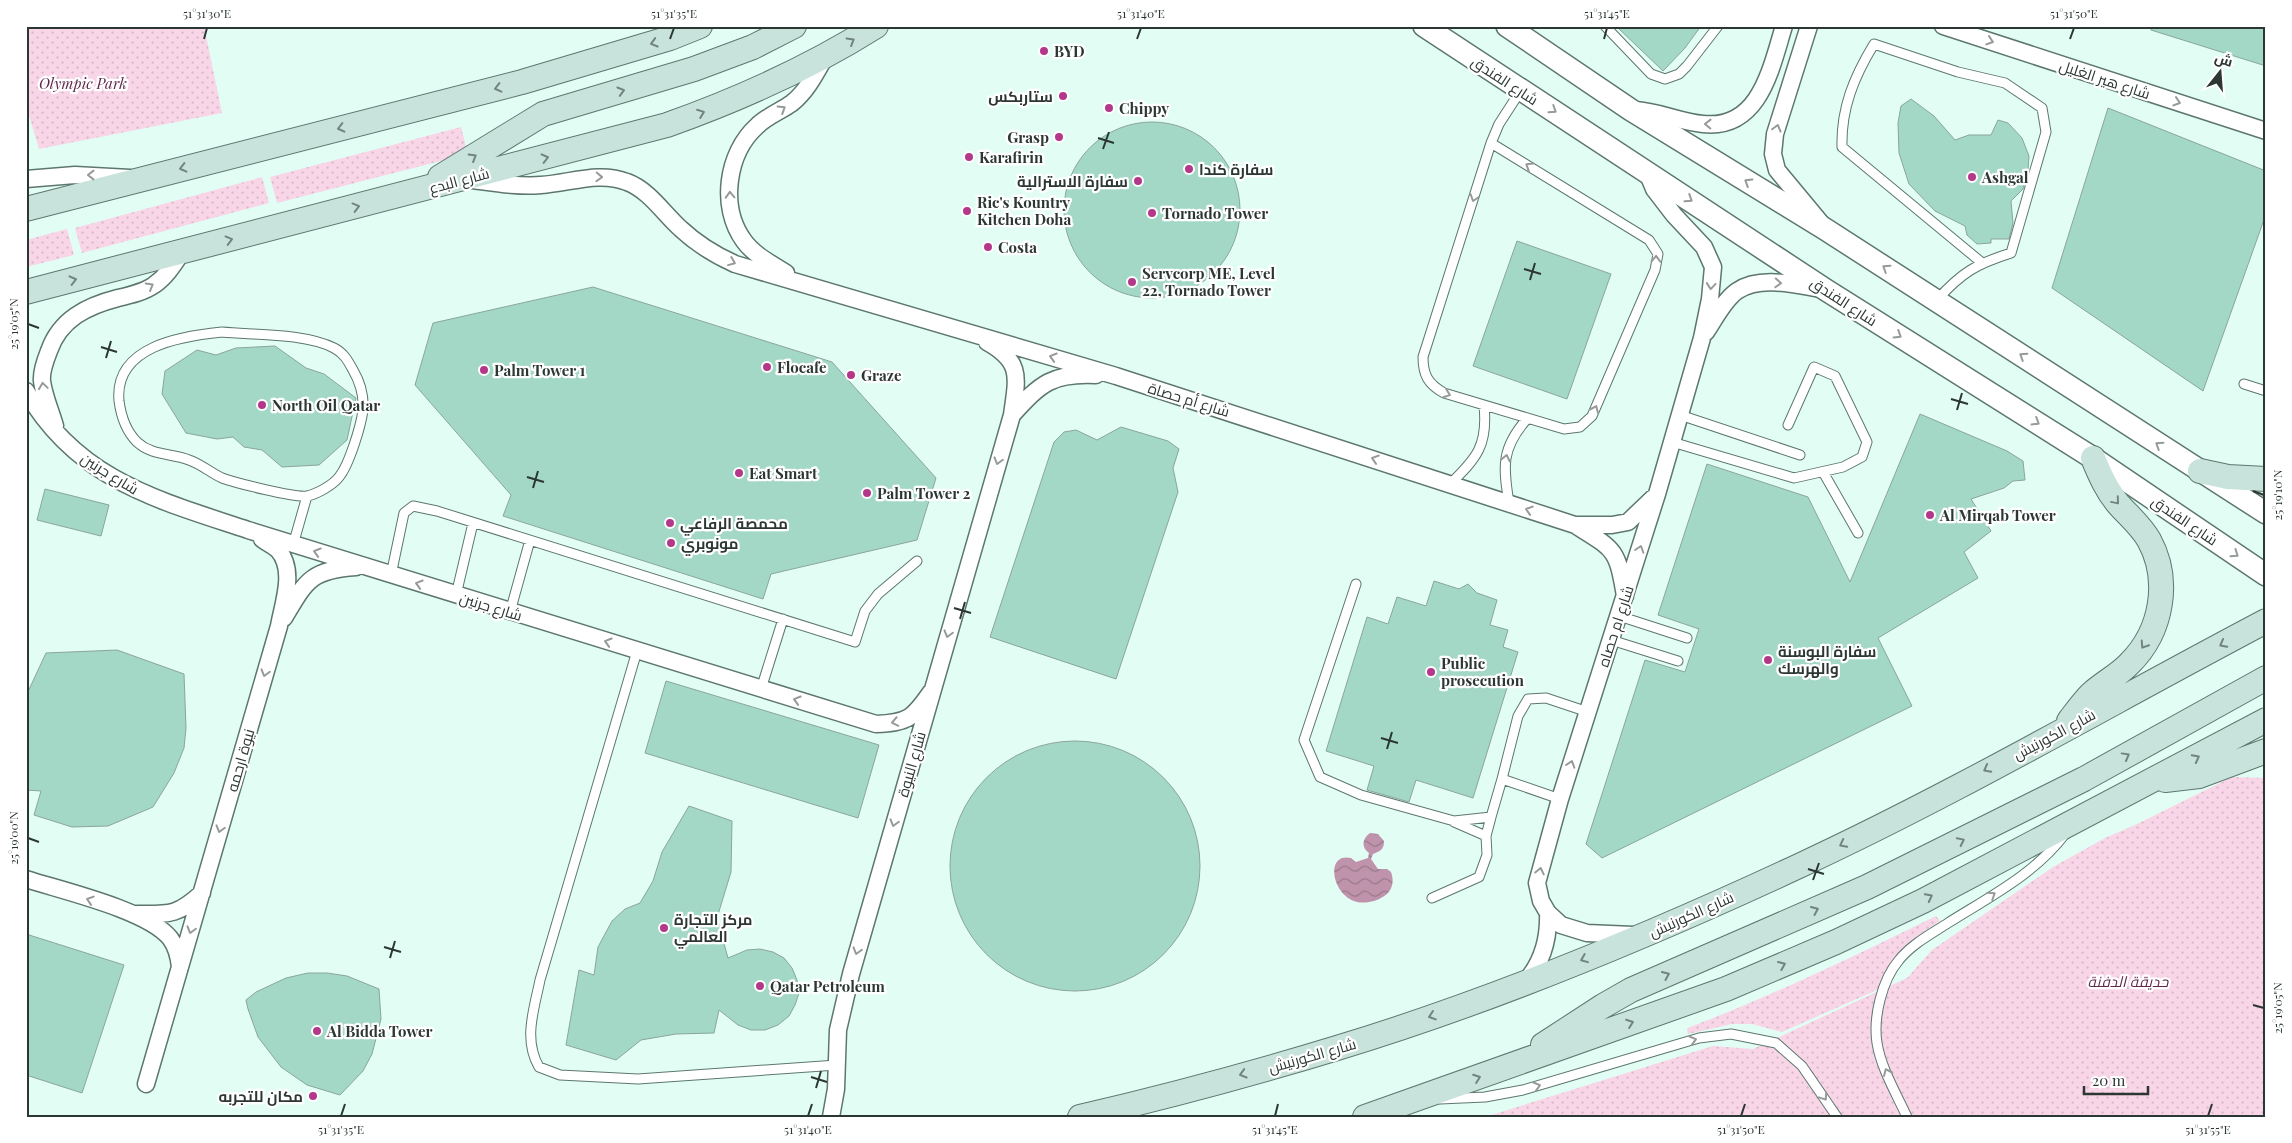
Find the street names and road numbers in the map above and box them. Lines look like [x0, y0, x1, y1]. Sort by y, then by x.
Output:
street label: شارع الفندق [1467, 51, 1542, 111]
street label: شارع هير الغليل [2056, 55, 2153, 105]
street label: شارع البدع [427, 162, 492, 200]
street label: شارع الفندق [1806, 272, 1881, 332]
street label: شارع أم حصاة [1145, 377, 1232, 423]
street label: شارع جرنين [76, 447, 143, 500]
street label: شارع الفندق [2147, 490, 2222, 551]
street label: شارع ام حصاه [1592, 583, 1639, 670]
street label: شارع جرنين [457, 587, 525, 627]
street label: شارع الكورنيش [2009, 704, 2100, 766]
street label: نيوة ارحمه [221, 726, 259, 794]
street label: شارع النيوة [892, 729, 932, 800]
street label: شارع الكورنيش [1646, 886, 1737, 943]
street label: شارع الكورنيش [1266, 1033, 1359, 1079]

